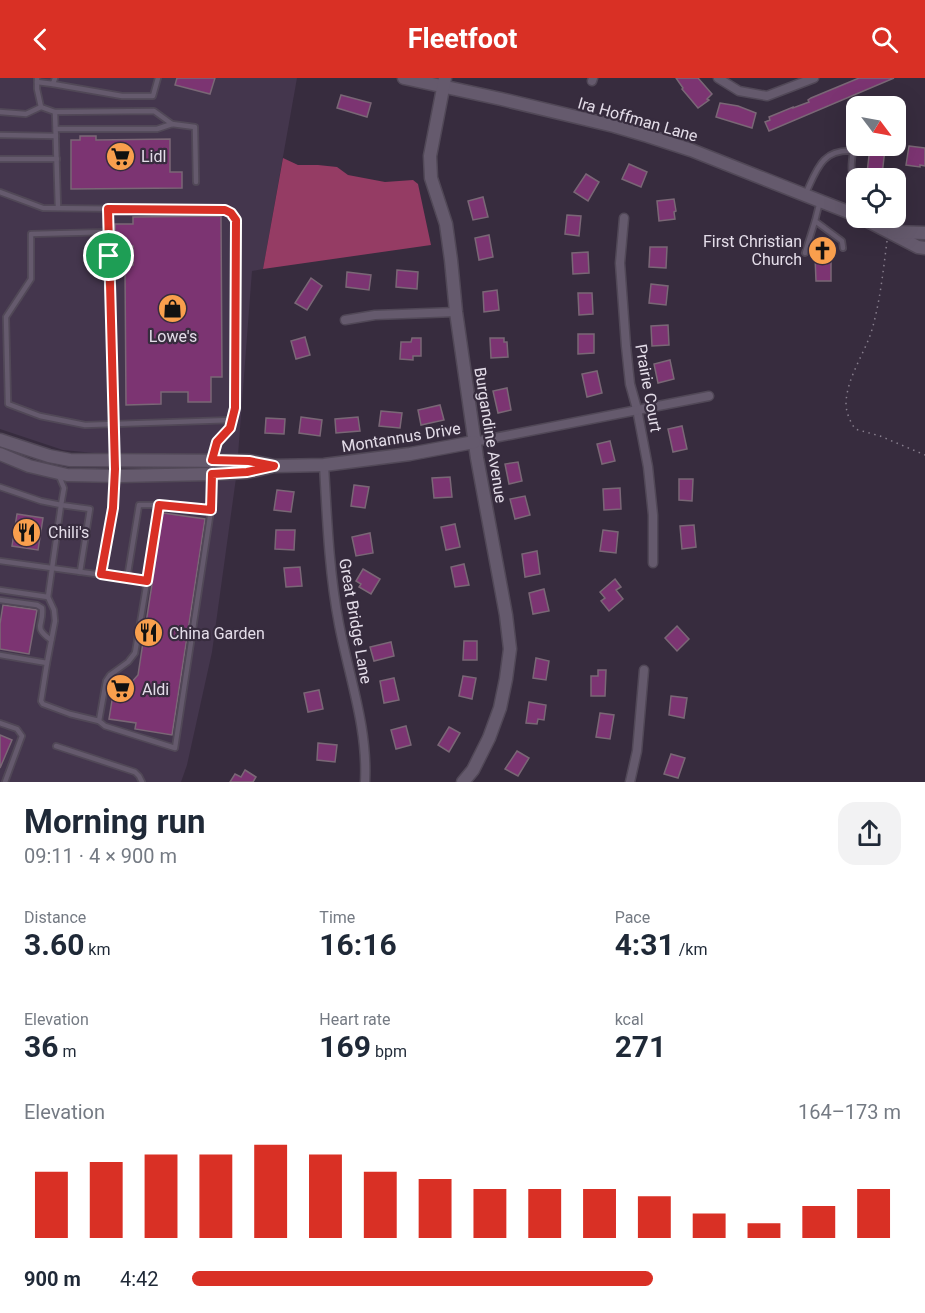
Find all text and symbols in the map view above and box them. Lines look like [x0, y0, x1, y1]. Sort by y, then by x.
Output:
icon: back [24, 23, 57, 56]
text: Fleetfoot [408, 23, 517, 55]
icon: search [868, 23, 901, 56]
street label: Ira Hoffman Lane [576, 93, 700, 146]
north arrow [846, 96, 906, 156]
map controls [846, 96, 906, 228]
supermarket icon: Lidl [104, 140, 136, 172]
place label: Lidl [141, 147, 166, 166]
button: locate [846, 168, 906, 228]
pin [83, 230, 134, 281]
place label: First Christian Church [703, 232, 802, 269]
church icon: First Christian Church [807, 234, 839, 266]
icon: arrive [92, 239, 125, 272]
shop icon: Lowe's [157, 292, 189, 324]
place label: Lowe's [149, 327, 197, 346]
street label: Prairie Court [631, 343, 666, 434]
street label: Burgandine Avenue [470, 366, 511, 504]
street label: Montannus Drive [340, 419, 462, 456]
restaurant icon: Chili's [11, 516, 43, 548]
place label: Chili's [48, 523, 89, 542]
street label: Great Bridge Lane [335, 557, 376, 685]
restaurant icon: China Garden [132, 617, 164, 649]
place label: China Garden [169, 624, 265, 643]
supermarket icon: Aldi [105, 673, 137, 705]
place label: Aldi [142, 680, 169, 699]
text: Morning run [24, 802, 205, 841]
button: share [838, 802, 901, 865]
text: 09:11 · 4 × 900 m [24, 844, 177, 868]
text: Distance [24, 908, 86, 927]
text: Time [319, 908, 355, 927]
text: Pace [615, 908, 650, 927]
text: 3.60 [24, 927, 84, 962]
text: 16:16 [319, 927, 397, 962]
text: 4:31 [615, 927, 675, 962]
text: km [84, 940, 110, 959]
text: /km [675, 940, 707, 959]
text: Elevation [24, 1010, 89, 1029]
text: Heart rate [319, 1010, 390, 1029]
text: kcal [615, 1010, 644, 1029]
text: 36 [24, 1029, 58, 1064]
text: 169 [319, 1029, 371, 1064]
text: 271 [615, 1029, 666, 1064]
text: m [58, 1042, 76, 1061]
text: bpm [371, 1042, 407, 1061]
text: Elevation [24, 1100, 105, 1124]
text: 164–173 m [798, 1100, 901, 1124]
text: 900 m [24, 1267, 81, 1291]
text: 4:42 [120, 1267, 159, 1291]

